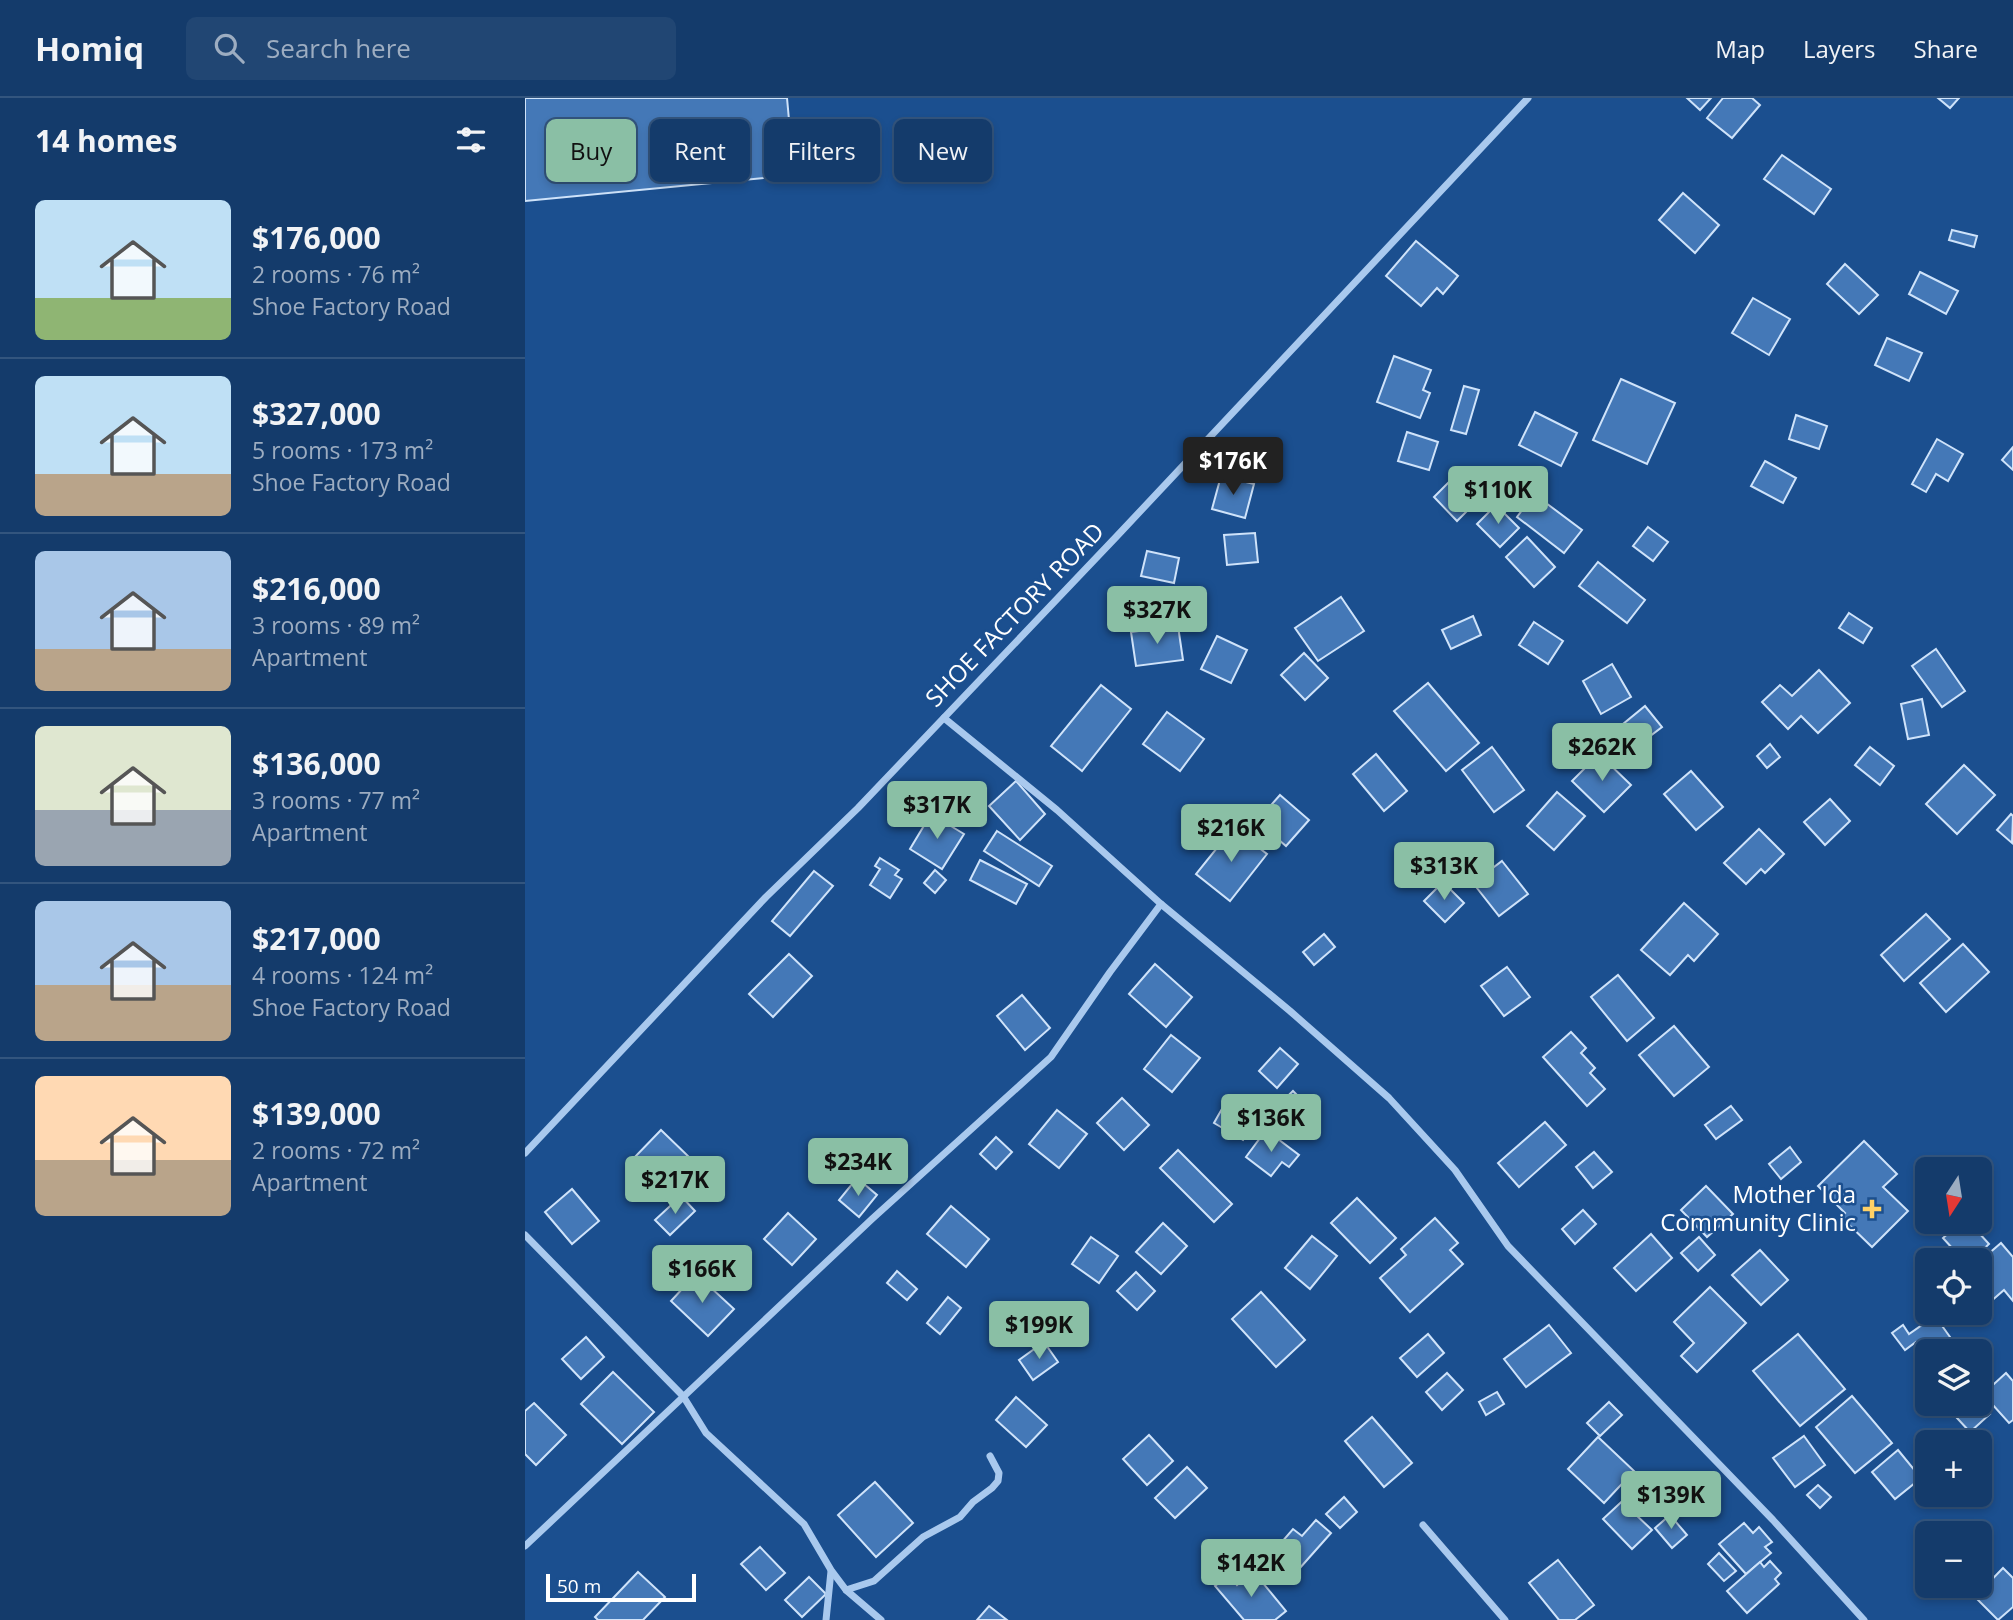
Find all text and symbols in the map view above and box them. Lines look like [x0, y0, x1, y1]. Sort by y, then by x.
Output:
search box [186, 17, 676, 80]
text: Homiq [35, 26, 144, 71]
icon: search [210, 29, 248, 67]
text: Search here [266, 30, 411, 66]
text: Map [1715, 32, 1765, 65]
text: Layers [1803, 32, 1876, 65]
text: Share [1914, 32, 1978, 65]
chip: Buy [546, 119, 636, 182]
chip: Rent [650, 119, 750, 182]
chip: Filters [764, 119, 880, 182]
chip: New [894, 119, 992, 182]
text: 14 homes [35, 120, 178, 161]
icon: filters [452, 121, 490, 159]
text: $176,000 [252, 217, 381, 258]
icon: home [91, 228, 175, 312]
text: 2 rooms · 76 m² [252, 258, 420, 290]
text: Shoe Factory Road [252, 290, 451, 322]
text: $327,000 [252, 393, 381, 434]
icon: home [91, 404, 175, 488]
text: 5 rooms · 173 m² [252, 434, 433, 466]
pin: $176K [1184, 438, 1282, 497]
text: $176K [1199, 444, 1267, 476]
text: Shoe Factory Road [252, 466, 451, 498]
pin: $110K [1449, 466, 1547, 526]
text: $110K [1464, 473, 1532, 505]
street label: SHOE FACTORY ROAD [917, 515, 1111, 713]
text: $216,000 [252, 568, 381, 609]
icon: home [91, 579, 175, 663]
pin: $327K [1108, 587, 1206, 646]
text: $327K [1123, 593, 1191, 625]
text: 3 rooms · 89 m² [252, 609, 420, 641]
text: Apartment [252, 641, 368, 673]
pin: $262K [1553, 724, 1651, 783]
text: $262K [1568, 730, 1636, 762]
text: $136,000 [252, 743, 381, 784]
icon: home [91, 754, 175, 838]
pin: $317K [888, 782, 986, 841]
text: 3 rooms · 77 m² [252, 784, 420, 816]
text: $317K [903, 788, 971, 820]
pin: $216K [1182, 804, 1280, 864]
text: $216K [1197, 811, 1265, 843]
text: Apartment [252, 816, 368, 848]
pin: $313K [1395, 842, 1493, 902]
text: $313K [1410, 849, 1478, 881]
text: $217,000 [252, 918, 381, 959]
icon: home [91, 929, 175, 1013]
text: 4 rooms · 124 m² [252, 959, 433, 991]
text: Shoe Factory Road [252, 991, 451, 1023]
text: $139,000 [252, 1093, 381, 1134]
pin: $136K [1222, 1094, 1320, 1154]
text: $136K [1237, 1101, 1305, 1133]
icon: home [91, 1104, 175, 1188]
text: 2 rooms · 72 m² [252, 1134, 420, 1166]
pin: $234K [809, 1138, 907, 1198]
text: $234K [824, 1145, 892, 1177]
pin: $217K [626, 1156, 724, 1216]
north arrow [1915, 1157, 1991, 1234]
map controls [1915, 1157, 1992, 1598]
text: $217K [641, 1163, 709, 1195]
text: Apartment [252, 1166, 368, 1198]
place label: Mother Ida Community Clinic [1660, 1177, 1856, 1238]
marker: Mother Ida Community Clinic [1862, 1199, 1882, 1219]
pin: $166K [653, 1246, 751, 1305]
button: locate [1915, 1248, 1992, 1325]
text: $166K [668, 1252, 736, 1284]
pin: $199K [990, 1302, 1088, 1361]
text: $199K [1005, 1308, 1073, 1340]
button: layers [1915, 1339, 1992, 1416]
button: + [1915, 1430, 1992, 1507]
pin: $139K [1622, 1472, 1720, 1531]
text: $139K [1637, 1478, 1705, 1510]
button: − [1915, 1521, 1992, 1598]
pin: $142K [1202, 1540, 1300, 1599]
text: $142K [1217, 1546, 1285, 1578]
scale bar [546, 1571, 697, 1603]
text: 50 m [557, 1573, 601, 1599]

